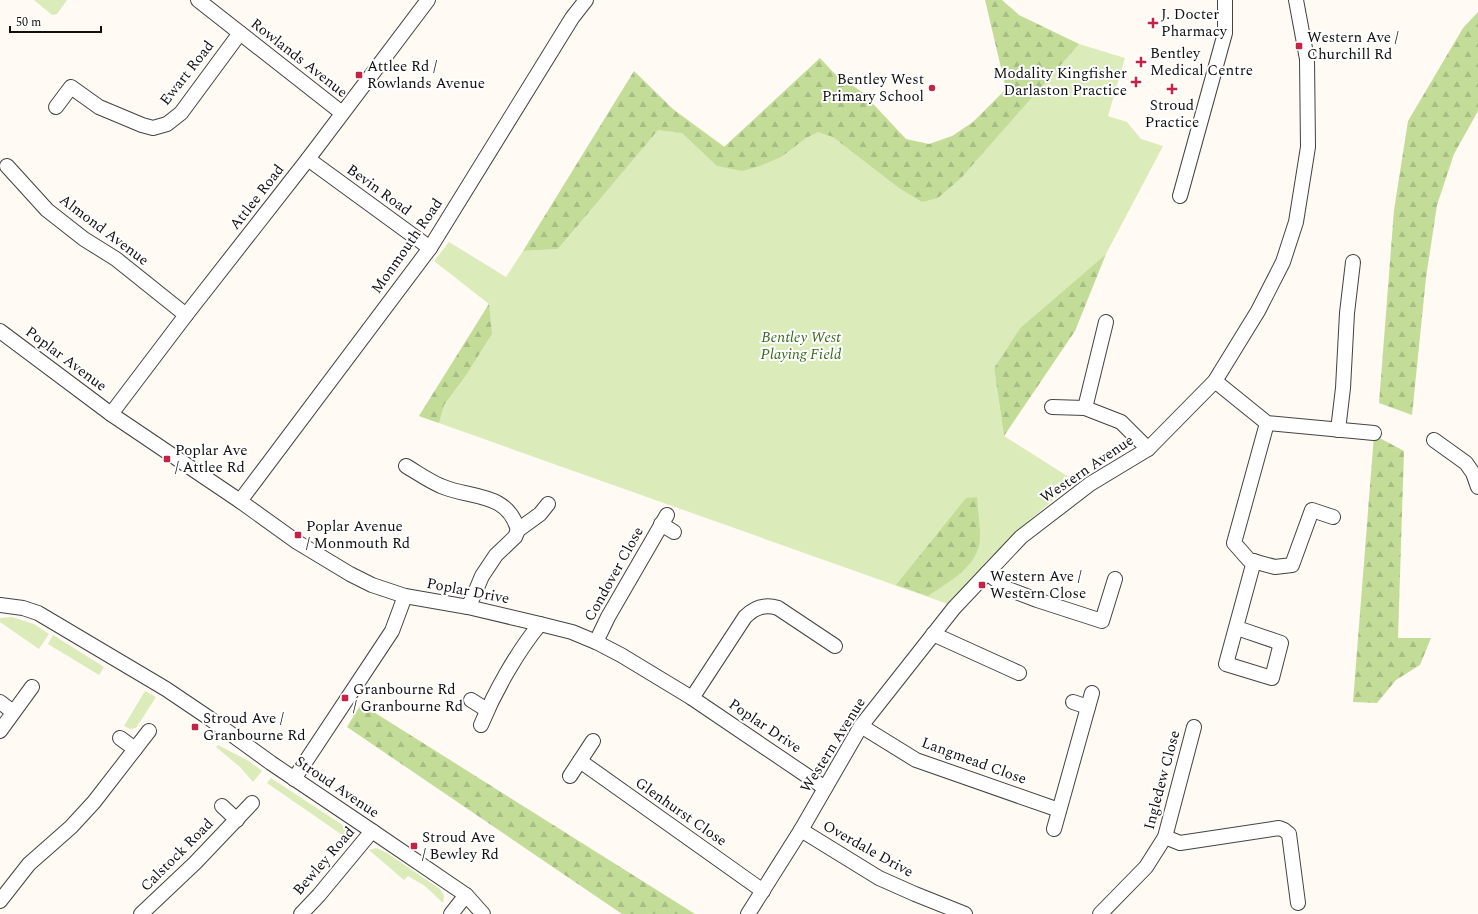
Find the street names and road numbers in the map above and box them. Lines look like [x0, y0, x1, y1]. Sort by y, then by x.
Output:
street label: Rowlands Avenue [245, 13, 353, 103]
street label: Ewart Road [154, 35, 220, 111]
street label: Attlee Road [224, 159, 290, 235]
street label: Bevin Road [342, 159, 416, 221]
street label: Almond Avenue [54, 189, 154, 271]
street label: Monmouth Road [365, 193, 449, 299]
street label: Poplar Avenue [20, 321, 112, 397]
street label: Western Avenue [1036, 429, 1138, 509]
street label: Condover Close [578, 522, 650, 626]
street label: Poplar Drive [425, 572, 511, 610]
street label: Poplar Drive [724, 693, 806, 759]
street label: Western Avenue [794, 693, 872, 797]
street label: Ingledew Close [1138, 728, 1186, 832]
street label: Langmead Close [918, 731, 1030, 791]
street label: Stroud Avenue [290, 750, 384, 824]
street label: Glenhurst Close [630, 772, 732, 852]
street label: Calstock Road [135, 813, 219, 897]
street label: Overdale Drive [818, 815, 918, 883]
street label: Bewley Road [287, 821, 361, 901]

